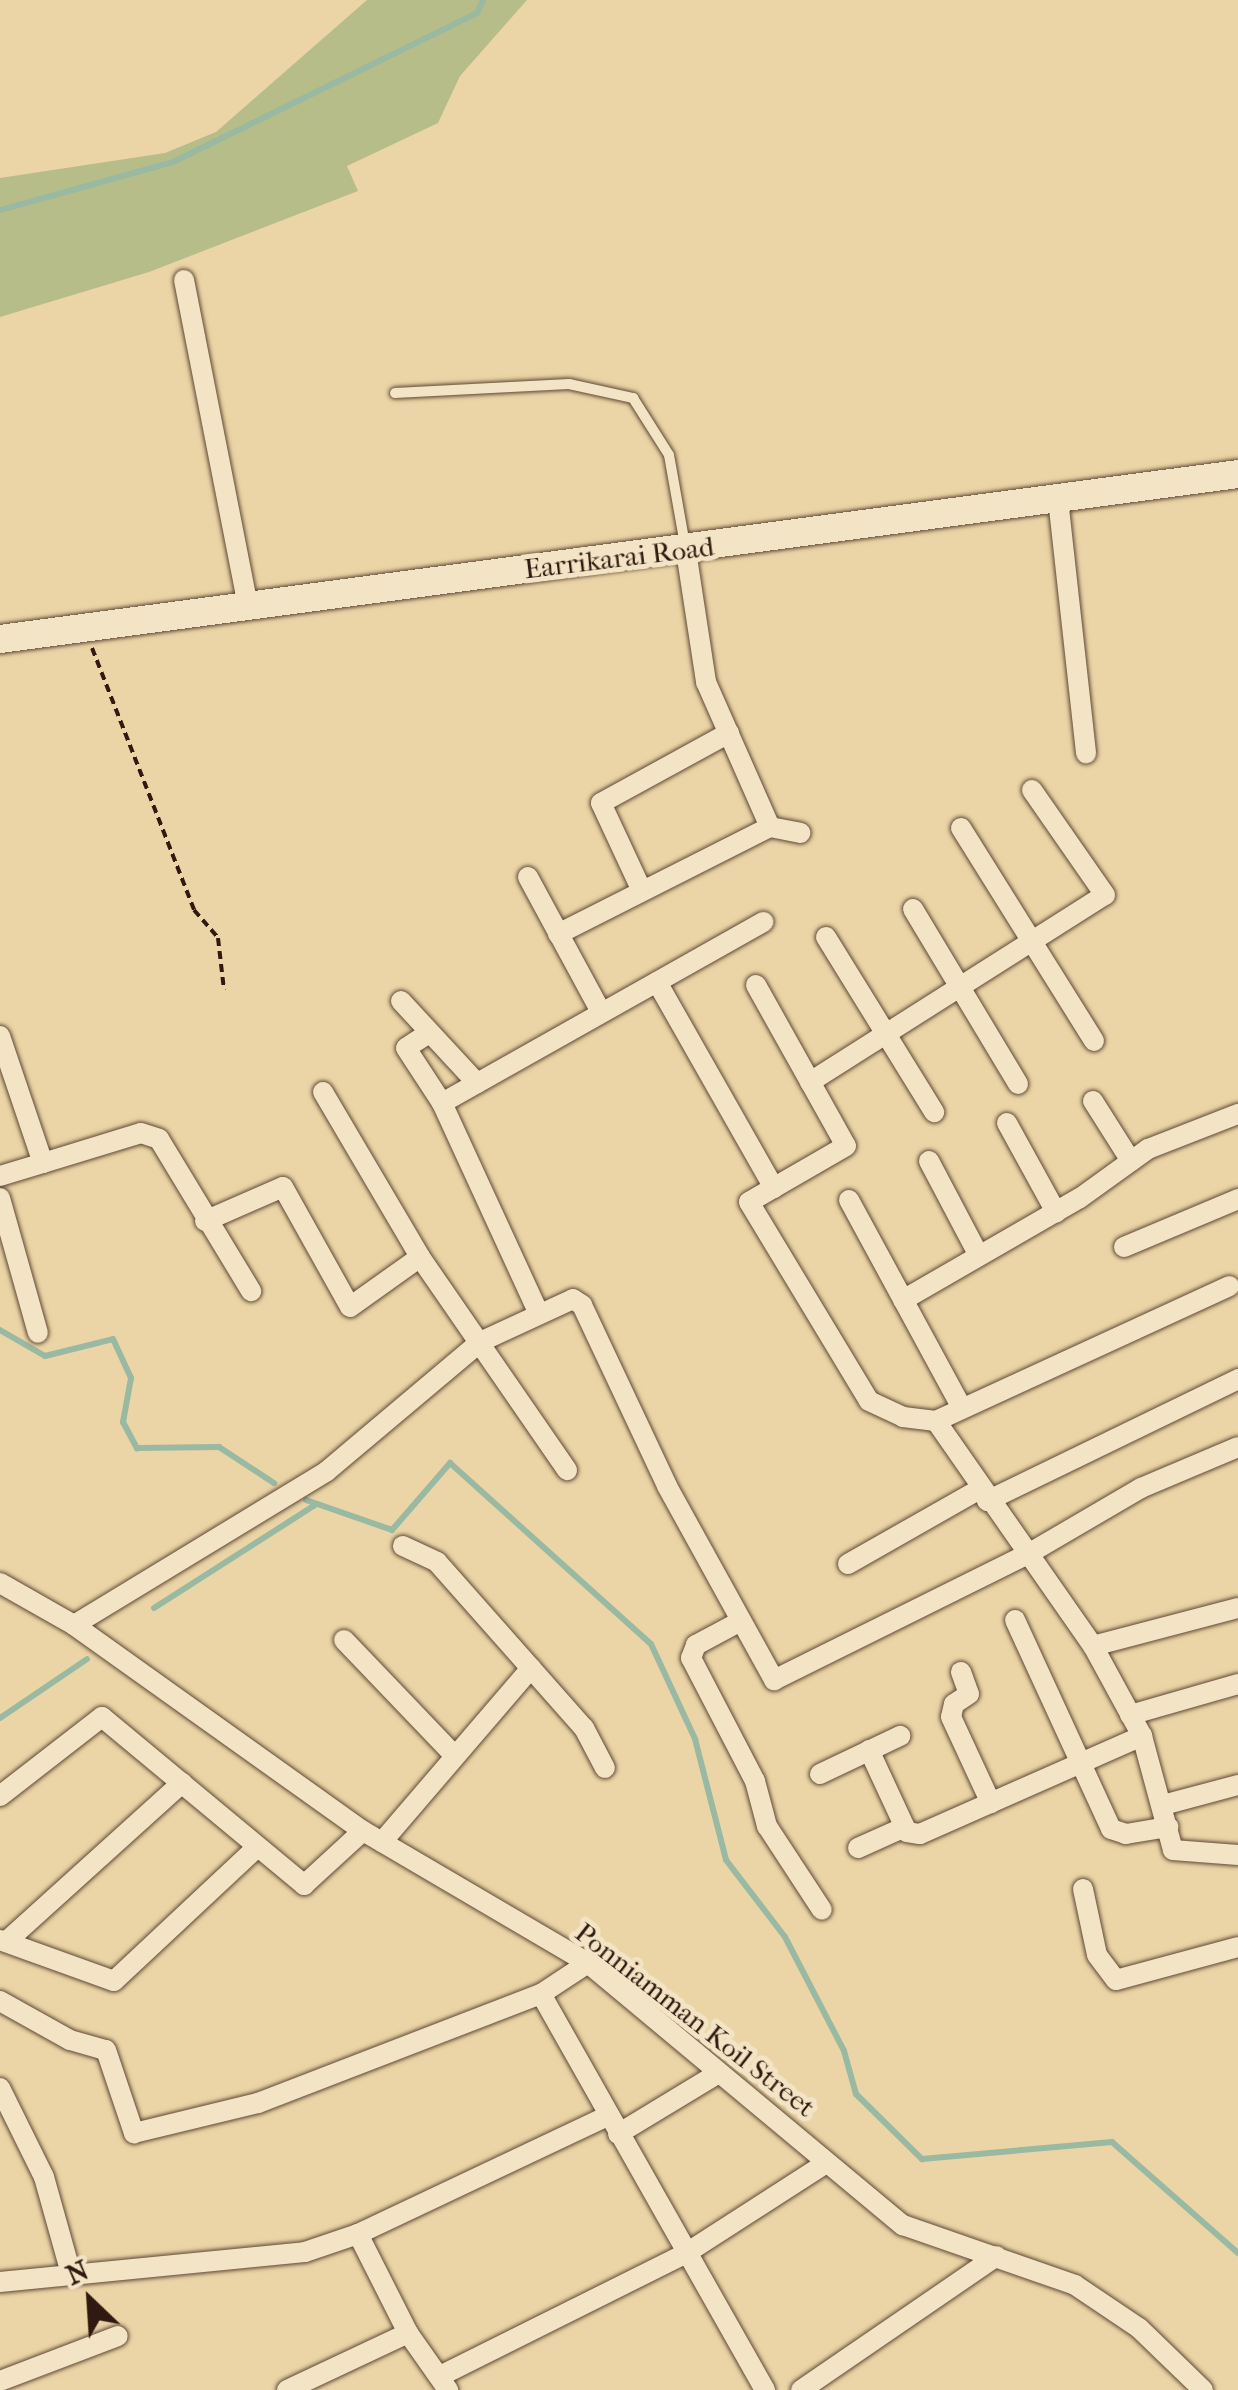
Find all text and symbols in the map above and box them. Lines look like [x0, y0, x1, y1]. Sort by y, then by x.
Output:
street label: Earrikarai Road [522, 530, 716, 586]
street label: Ponniamman Koil Street [568, 1916, 822, 2124]
north arrow [40, 2250, 140, 2350]
text: N [61, 2253, 94, 2292]

